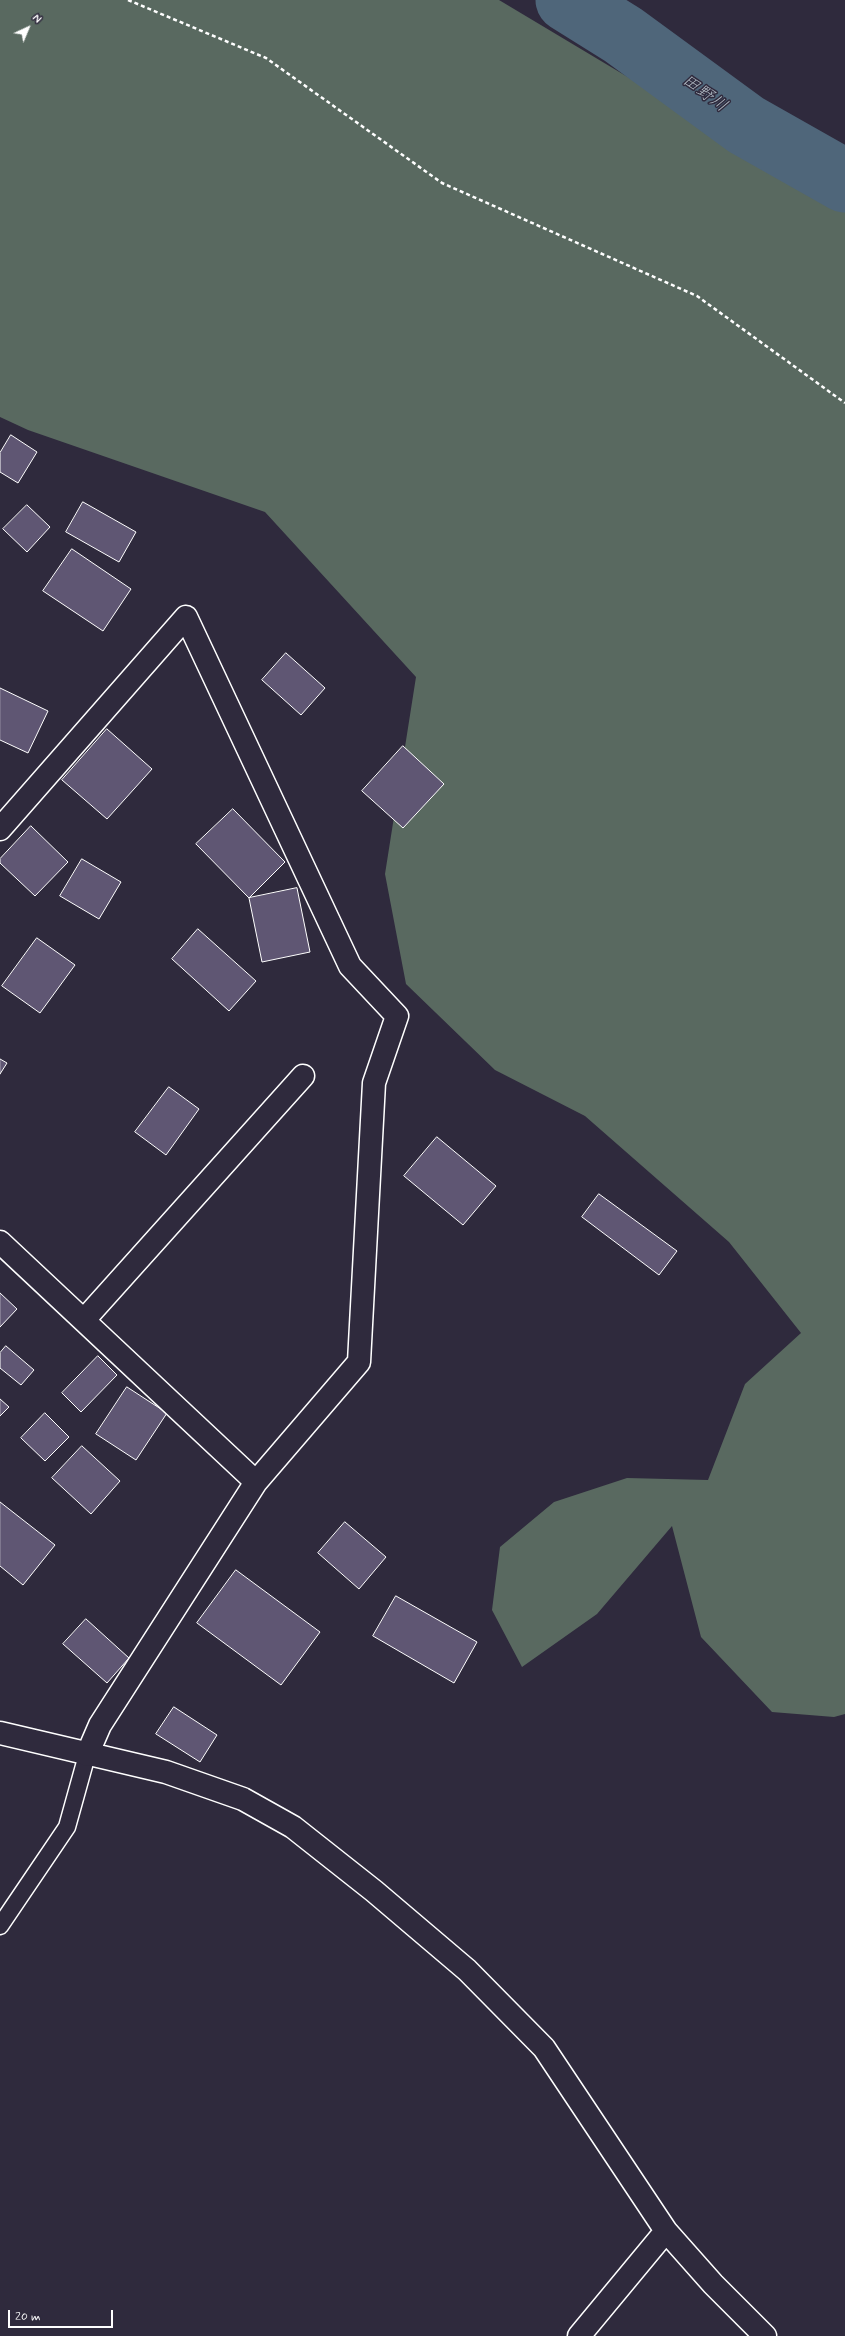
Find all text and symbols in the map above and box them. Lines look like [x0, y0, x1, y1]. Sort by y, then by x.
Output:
north arrow [8, 8, 48, 48]
text: N [29, 12, 44, 27]
water label: 田野川 [677, 71, 731, 117]
scale bar [10, 2302, 115, 2328]
text: 20 m [15, 2309, 41, 2325]

